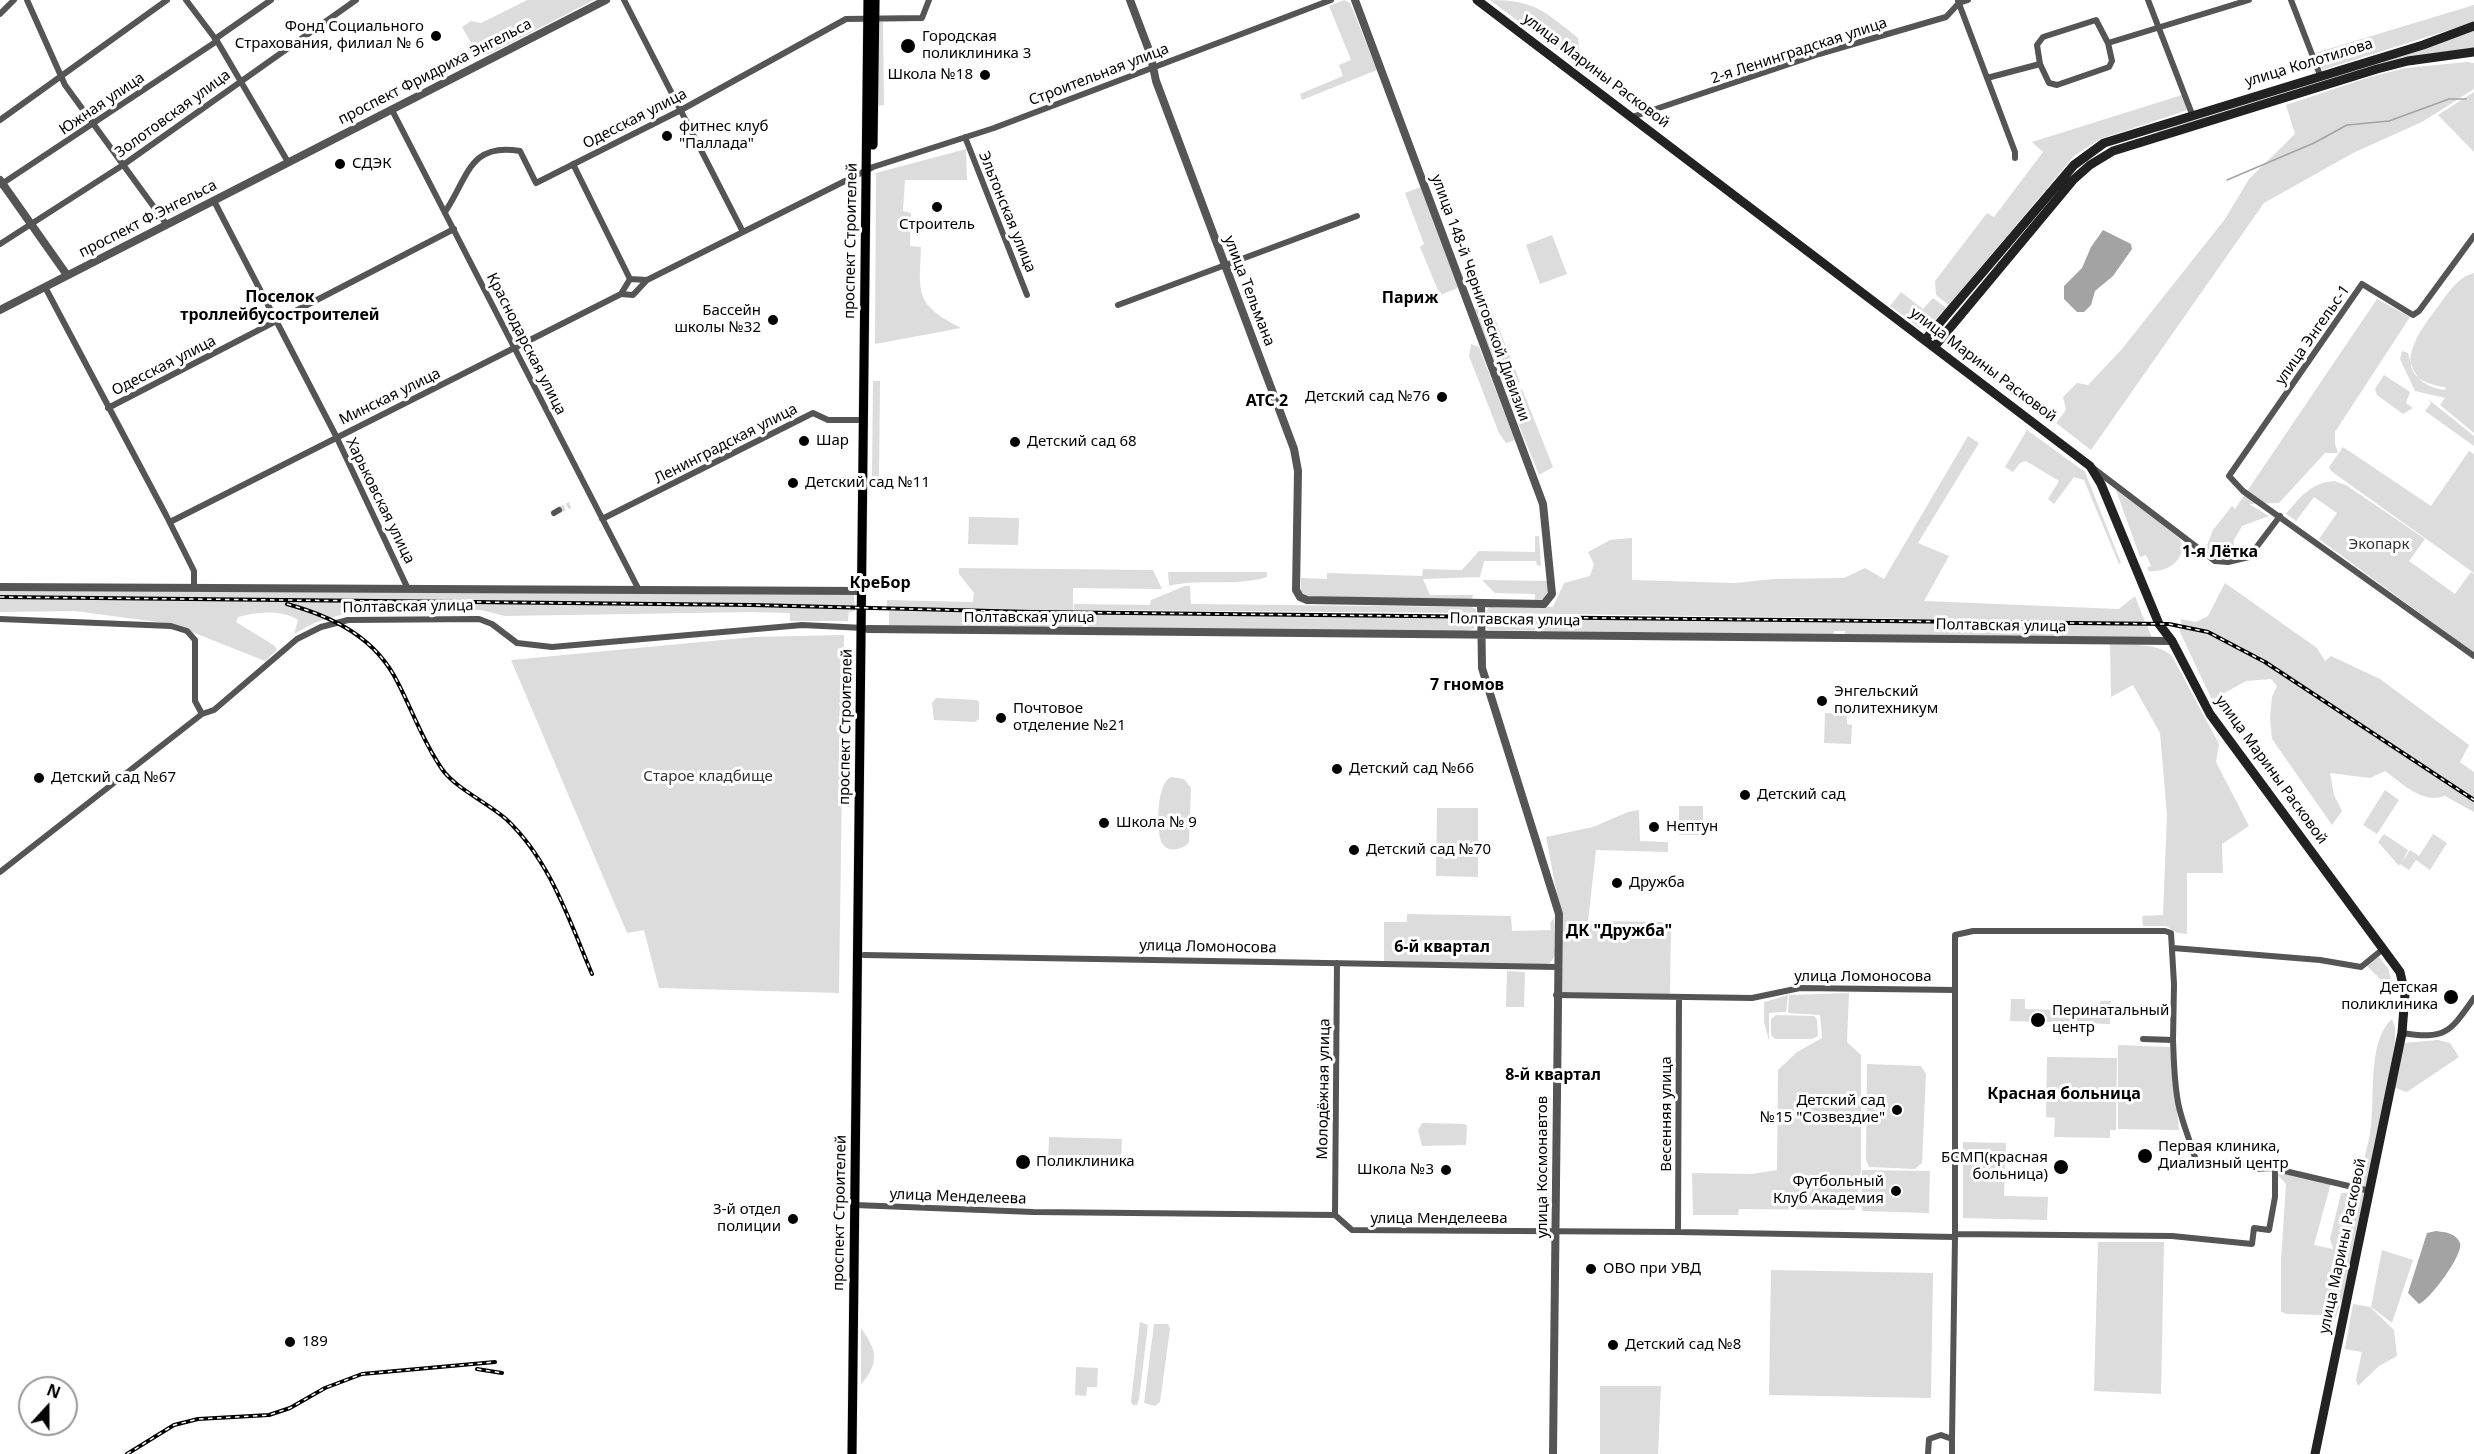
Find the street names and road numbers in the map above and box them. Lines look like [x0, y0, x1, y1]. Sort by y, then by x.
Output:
street label: улица Марины Расковой [1519, 10, 1673, 132]
street label: 2-я Ленинградская улица [1709, 14, 1889, 88]
street label: проспект Фридриха Энгельса [335, 15, 535, 129]
street label: улица Колотилова [2243, 35, 2375, 91]
street label: Строительная улица [1026, 40, 1172, 110]
street label: Золотовская улица [112, 66, 234, 162]
street label: Южная улица [56, 69, 148, 139]
street label: Одесская улица [580, 85, 690, 153]
street label: Эльтонская улица [974, 149, 1040, 275]
street label: проспект Строителей [841, 163, 861, 319]
street label: улица 148-й Черниговской Дивизии [1427, 172, 1533, 424]
street label: проспект Ф.Энгельса [76, 176, 220, 262]
street label: улица Тельмана [1220, 233, 1278, 349]
street label: Краснодарская улица [482, 270, 570, 418]
street label: улица Энгельс-1 [2272, 282, 2354, 388]
street label: улица Марины Расковой [1906, 304, 2060, 426]
street label: Одесская улица [109, 332, 219, 400]
street label: Минская улица [336, 365, 444, 429]
street label: Ленинградская улица [651, 400, 801, 488]
street label: Харьковская улица [342, 435, 418, 567]
street label: Полтавская улица [342, 597, 474, 617]
street label: Полтавская улица [964, 609, 1094, 627]
street label: Полтавская улица [1449, 610, 1581, 630]
street label: Полтавская улица [1935, 616, 2067, 636]
street label: проспект Строителей [836, 649, 856, 805]
street label: улица Марины Расковой [2211, 692, 2331, 848]
street label: улица Ломоносова [1139, 937, 1277, 957]
street label: улица Ломоносова [1794, 968, 1932, 986]
street label: Молодёжная улица [1314, 1018, 1334, 1160]
street label: Весенняя улица [1658, 1056, 1676, 1172]
street label: улица Космонавтов [1534, 1096, 1552, 1238]
street label: проспект Строителей [830, 1135, 850, 1291]
street label: улица Марины Расковой [2316, 1157, 2370, 1335]
street label: улица Менделеева [889, 1186, 1027, 1208]
street label: улица Менделеева [1370, 1210, 1508, 1228]

